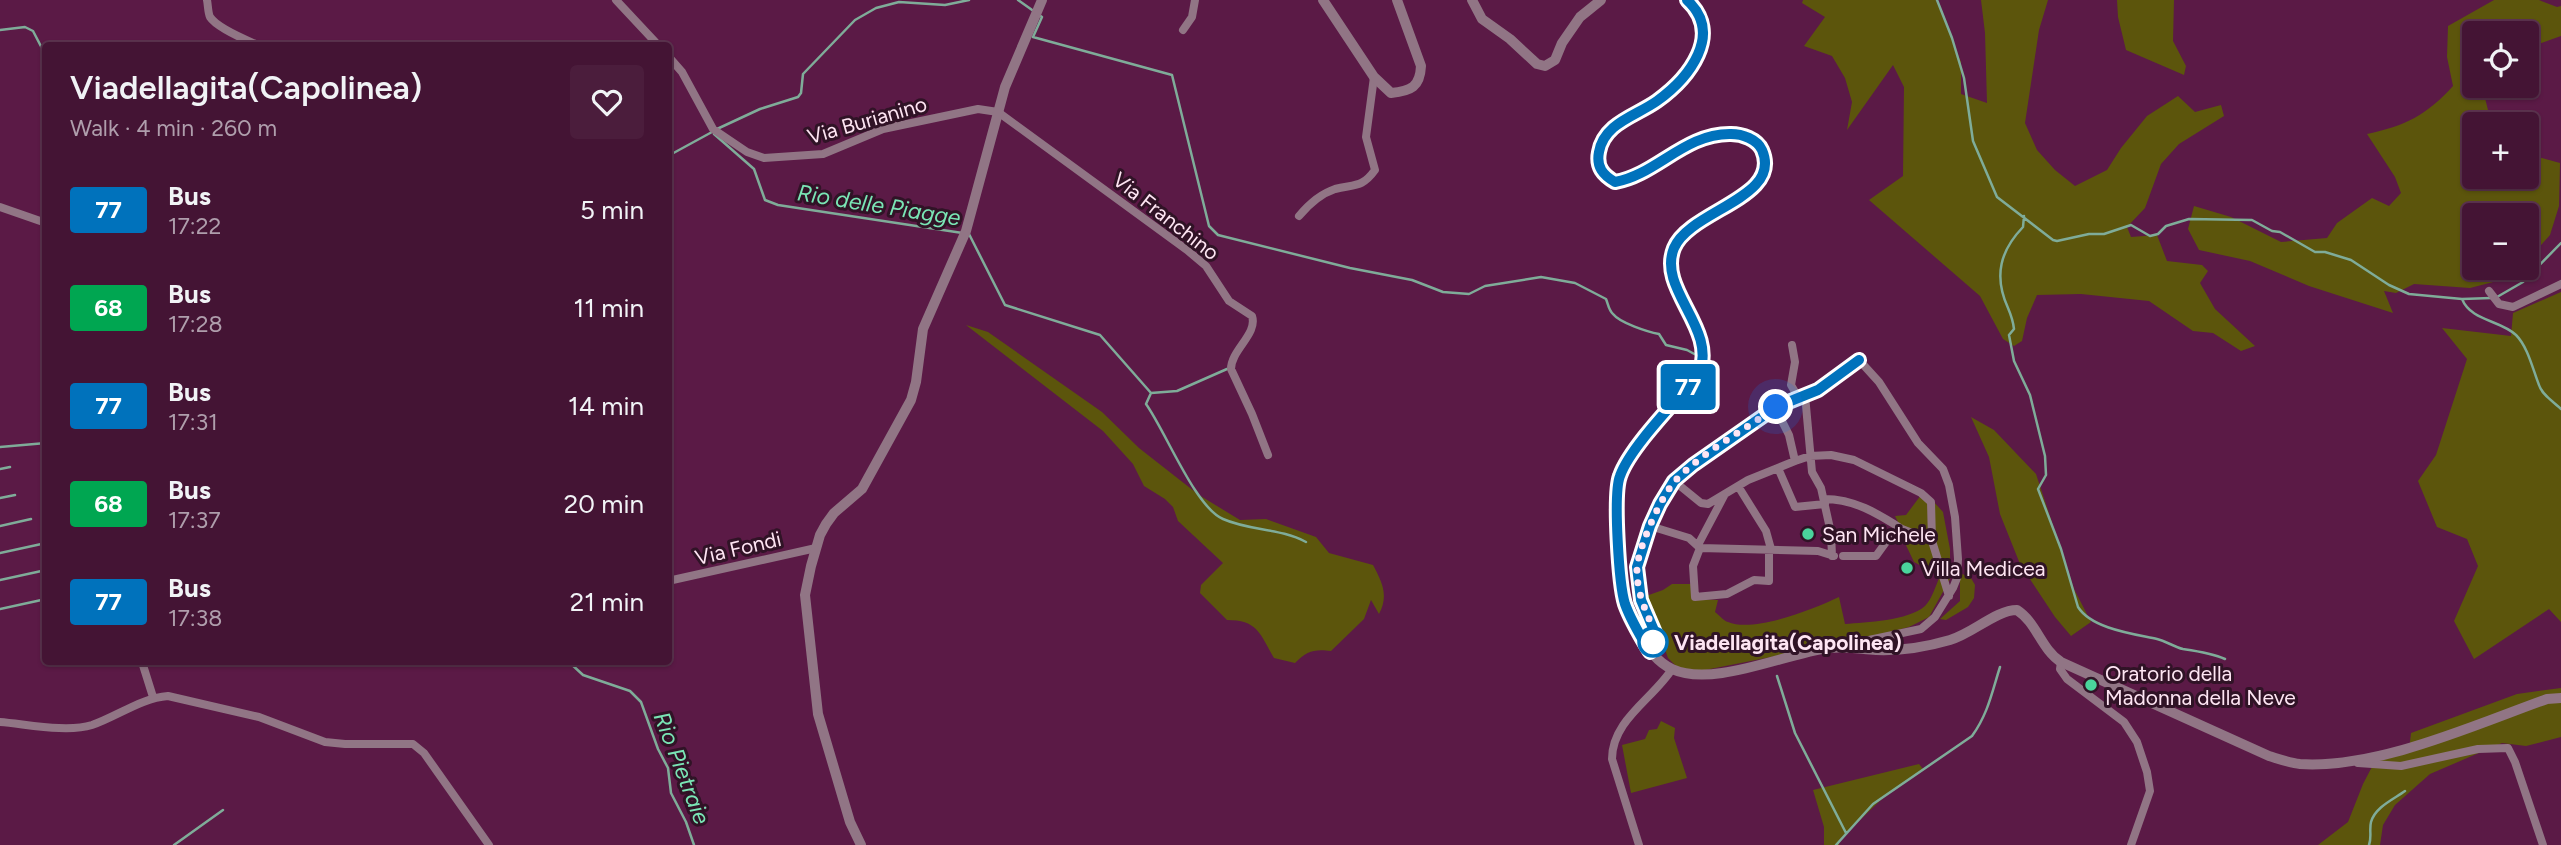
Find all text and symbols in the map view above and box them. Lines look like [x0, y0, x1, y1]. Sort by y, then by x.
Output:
map controls [2462, 21, 2539, 280]
button: locate [2462, 21, 2539, 98]
button: heart [570, 65, 644, 139]
text: Viadellagita(Capolinea) [70, 68, 422, 107]
street label: Via Burianino [804, 91, 930, 149]
button: + [2462, 112, 2539, 189]
text: Walk · 4 min · 260 m [70, 114, 277, 142]
street label: Via Franchino [1108, 167, 1224, 265]
water label: Rio delle Piagge [795, 178, 963, 232]
text: Bus [168, 180, 211, 212]
text: 5 min [580, 194, 644, 226]
text: 77 [95, 195, 122, 224]
button: − [2462, 203, 2539, 280]
text: 17:22 [168, 212, 221, 240]
text: Bus [168, 278, 211, 310]
text: 11 min [573, 292, 644, 324]
text: 68 [94, 293, 123, 322]
text: 17:28 [168, 310, 223, 338]
line badge: 77 [1656, 364, 1720, 410]
text: 77 [1675, 372, 1701, 401]
text: Bus [168, 376, 211, 408]
your location [1758, 389, 1793, 424]
text: 14 min [568, 390, 644, 422]
text: 77 [95, 391, 122, 420]
text: 17:31 [168, 408, 218, 436]
text: Bus [168, 474, 211, 506]
text: 20 min [564, 488, 644, 520]
text: 68 [94, 489, 123, 518]
text: 17:37 [168, 506, 221, 534]
place label: San Michele [1822, 522, 1936, 547]
street label: Via Fondi [692, 526, 784, 570]
marker: San Michele [1800, 526, 1816, 542]
place label: Villa Medicea [1921, 556, 2046, 581]
marker: Villa Medicea [1899, 560, 1915, 576]
text: Bus [168, 572, 211, 604]
text: 21 min [570, 586, 644, 618]
text: 77 [95, 587, 122, 616]
text: 17:38 [168, 604, 222, 632]
marker: Viadellagita(Capolinea) [1638, 627, 1668, 657]
place label: Viadellagita(Capolinea) [1674, 630, 1902, 655]
place label: Oratorio della Madonna della Neve [2105, 661, 2296, 710]
marker: Oratorio della Madonna della Neve [2083, 677, 2099, 693]
water label: Rio Pietraie [648, 708, 716, 829]

